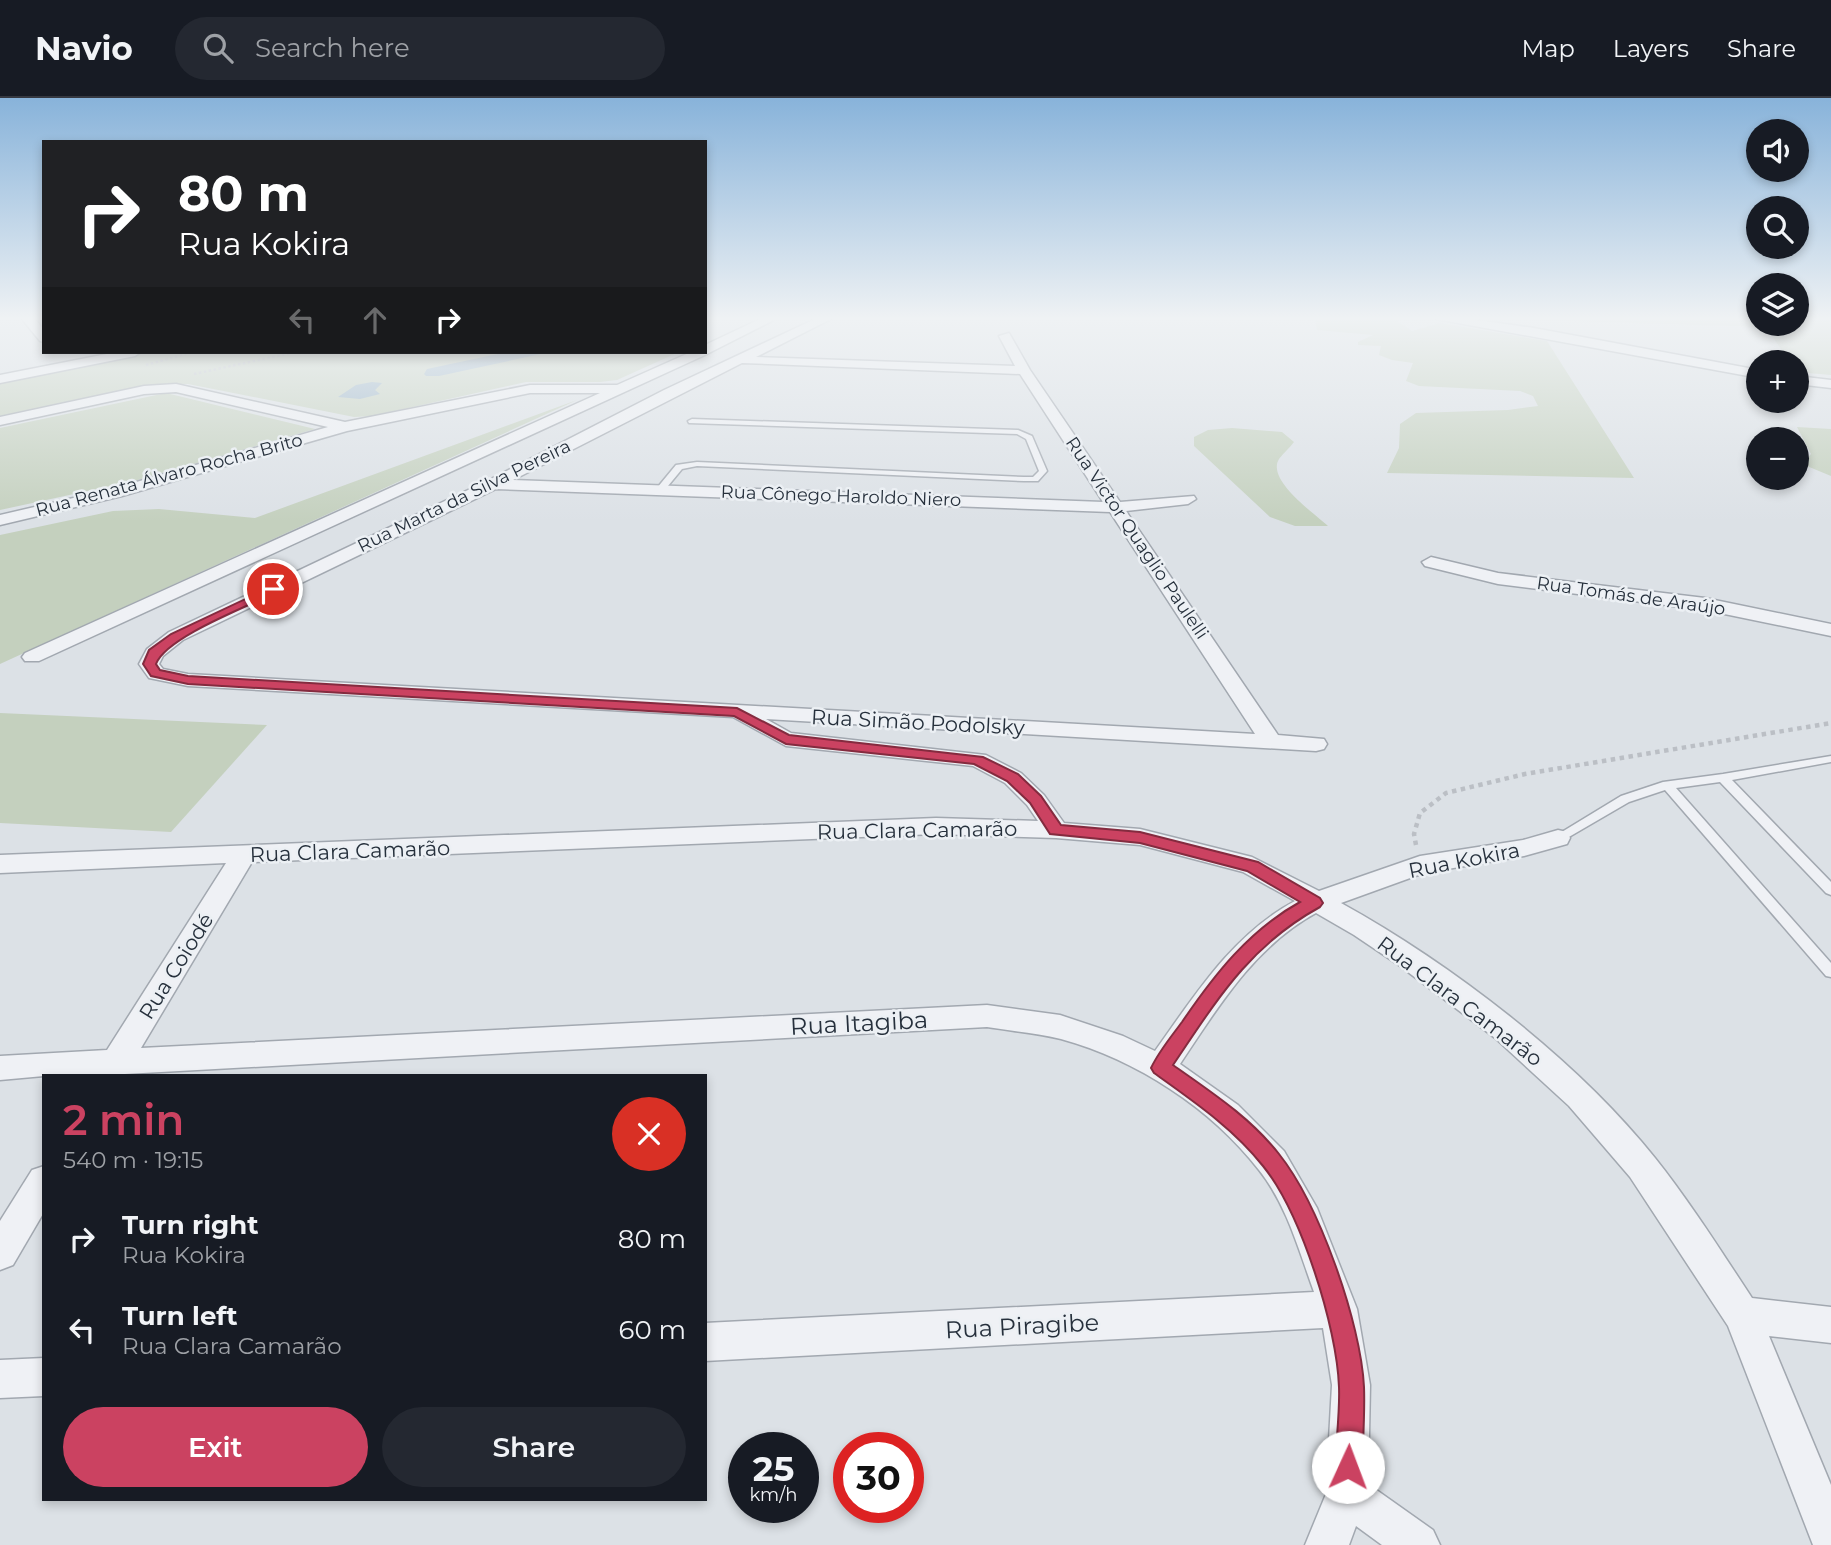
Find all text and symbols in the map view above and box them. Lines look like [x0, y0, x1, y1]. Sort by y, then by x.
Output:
search box [175, 17, 665, 80]
text: Navio [35, 28, 133, 68]
icon: search [199, 29, 237, 67]
text: Search here [255, 32, 410, 64]
text: Map [1521, 34, 1575, 63]
text: Layers [1613, 34, 1689, 63]
text: Share [1727, 34, 1796, 63]
map controls [1746, 119, 1809, 490]
button: sound [1746, 119, 1809, 182]
text: 80 m [178, 164, 309, 223]
icon: right [63, 168, 154, 259]
button: search [1746, 196, 1809, 259]
text: Rua Kokira [178, 224, 350, 263]
button: layers [1746, 273, 1809, 336]
icon: left [283, 301, 321, 339]
icon: ahead [356, 301, 394, 339]
icon: right [429, 301, 467, 339]
button: + [1746, 350, 1809, 413]
button: − [1746, 427, 1809, 490]
street label: Rua Renata Álvaro Rocha Brito [33, 429, 305, 521]
street label: Rua Victor Quaglio Paulelli [1061, 433, 1213, 643]
street label: Rua Marta da Silva Pereira [354, 435, 574, 557]
street label: Rua Cônego Haroldo Niero [720, 481, 962, 511]
pin [243, 559, 303, 619]
icon: arrive [254, 570, 292, 608]
street label: Rua Tomás de Araújo [1535, 572, 1727, 620]
street label: Rua Simão Podolsky [811, 704, 1026, 740]
street label: Rua Clara Camarão [817, 816, 1017, 844]
street label: Rua Clara Camarão [249, 835, 451, 867]
street label: Rua Kokira [1406, 837, 1522, 883]
street label: Rua Coiodé [133, 908, 219, 1024]
street label: Rua Clara Camarão [1372, 931, 1548, 1071]
street label: Rua Itagiba [789, 1005, 929, 1041]
text: 2 min [63, 1094, 184, 1146]
button: close [612, 1097, 686, 1171]
text: 540 m · 19:15 [63, 1146, 203, 1174]
text: Turn right [122, 1209, 258, 1241]
icon: right [63, 1220, 101, 1258]
text: 80 m [618, 1223, 686, 1255]
text: Rua Kokira [122, 1241, 246, 1269]
text: Turn left [122, 1300, 238, 1332]
street label: Rua Piragibe [944, 1307, 1100, 1345]
icon: left [63, 1311, 101, 1349]
text: 60 m [619, 1314, 686, 1346]
text: Rua Clara Camarão [122, 1332, 342, 1360]
button: Exit [63, 1407, 368, 1487]
button: Share [382, 1407, 686, 1487]
position arrow [1311, 1430, 1385, 1504]
speed limit sign: 30 [833, 1432, 924, 1523]
text: 25 [753, 1447, 794, 1490]
text: km/h [749, 1484, 798, 1506]

